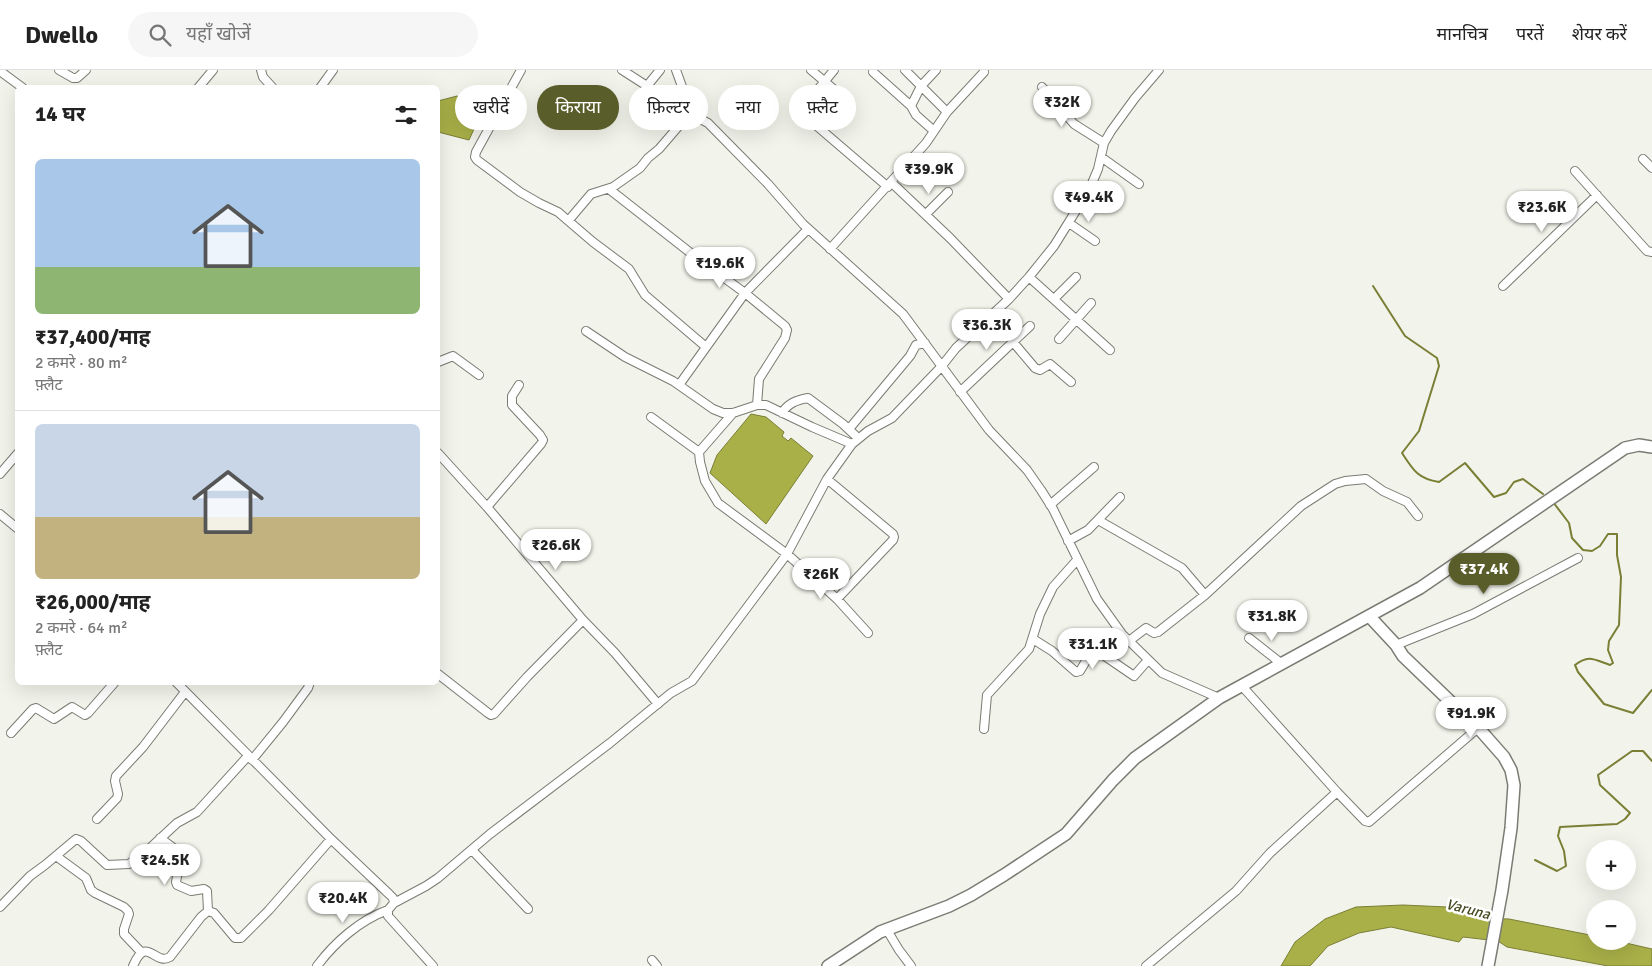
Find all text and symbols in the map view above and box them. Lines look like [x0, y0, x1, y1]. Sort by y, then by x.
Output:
search box [128, 12, 478, 57]
text: Dwello [25, 20, 98, 50]
icon: search [146, 21, 174, 49]
text: यहाँ खोजें [186, 22, 251, 46]
text: मानचित्र [1436, 23, 1488, 45]
text: परतें [1516, 23, 1544, 45]
text: शेयर करें [1572, 23, 1627, 45]
chip: खरीदें [455, 85, 527, 130]
chip: किराया [537, 85, 619, 130]
chip: फ़िल्टर [629, 85, 708, 130]
chip: नया [718, 85, 779, 130]
chip: फ़्लैट [789, 85, 856, 130]
pin: ₹32K [1032, 85, 1092, 128]
text: ₹32K [1044, 92, 1080, 112]
text: 14 घर [35, 101, 85, 127]
icon: filters [392, 101, 420, 129]
pin: ₹39.9K [888, 152, 970, 195]
text: ₹39.9K [904, 159, 954, 179]
pin: ₹49.4K [1048, 180, 1130, 223]
text: ₹49.4K [1064, 187, 1114, 207]
pin: ₹23.6K [1501, 190, 1583, 233]
icon: home [183, 191, 273, 281]
text: ₹23.6K [1517, 197, 1567, 217]
pin: ₹19.6K [679, 246, 761, 289]
text: ₹19.6K [695, 253, 745, 273]
pin: ₹36.3K [946, 308, 1028, 351]
text: ₹36.3K [962, 315, 1012, 335]
text: ₹37,400/माह [35, 324, 150, 350]
text: 2 कमरे · 80 m² [35, 353, 128, 373]
text: फ़्लैट [35, 375, 63, 395]
icon: home [183, 457, 273, 547]
pin: ₹26.6K [515, 528, 597, 571]
text: ₹26.6K [531, 535, 581, 555]
pin: ₹37.4K [1443, 552, 1525, 595]
pin: ₹26K [791, 558, 851, 600]
text: ₹37.4K [1459, 559, 1509, 579]
text: ₹26K [803, 564, 839, 584]
text: ₹26,000/माह [35, 589, 150, 615]
pin: ₹31.8K [1231, 600, 1313, 642]
text: ₹31.8K [1247, 606, 1297, 626]
text: 2 कमरे · 64 m² [35, 618, 128, 638]
pin: ₹31.1K [1052, 628, 1134, 670]
text: ₹31.1K [1068, 634, 1118, 654]
text: फ़्लैट [35, 640, 63, 660]
pin: ₹91.9K [1430, 696, 1512, 739]
text: ₹91.9K [1446, 703, 1496, 723]
map controls [1586, 840, 1636, 950]
button: + [1586, 840, 1636, 890]
pin: ₹24.5K [124, 844, 206, 886]
text: ₹24.5K [140, 850, 190, 870]
pin: ₹20.4K [302, 882, 384, 924]
text: ₹20.4K [318, 888, 368, 908]
water label: Varuna [1444, 895, 1492, 923]
button: − [1586, 900, 1636, 950]

